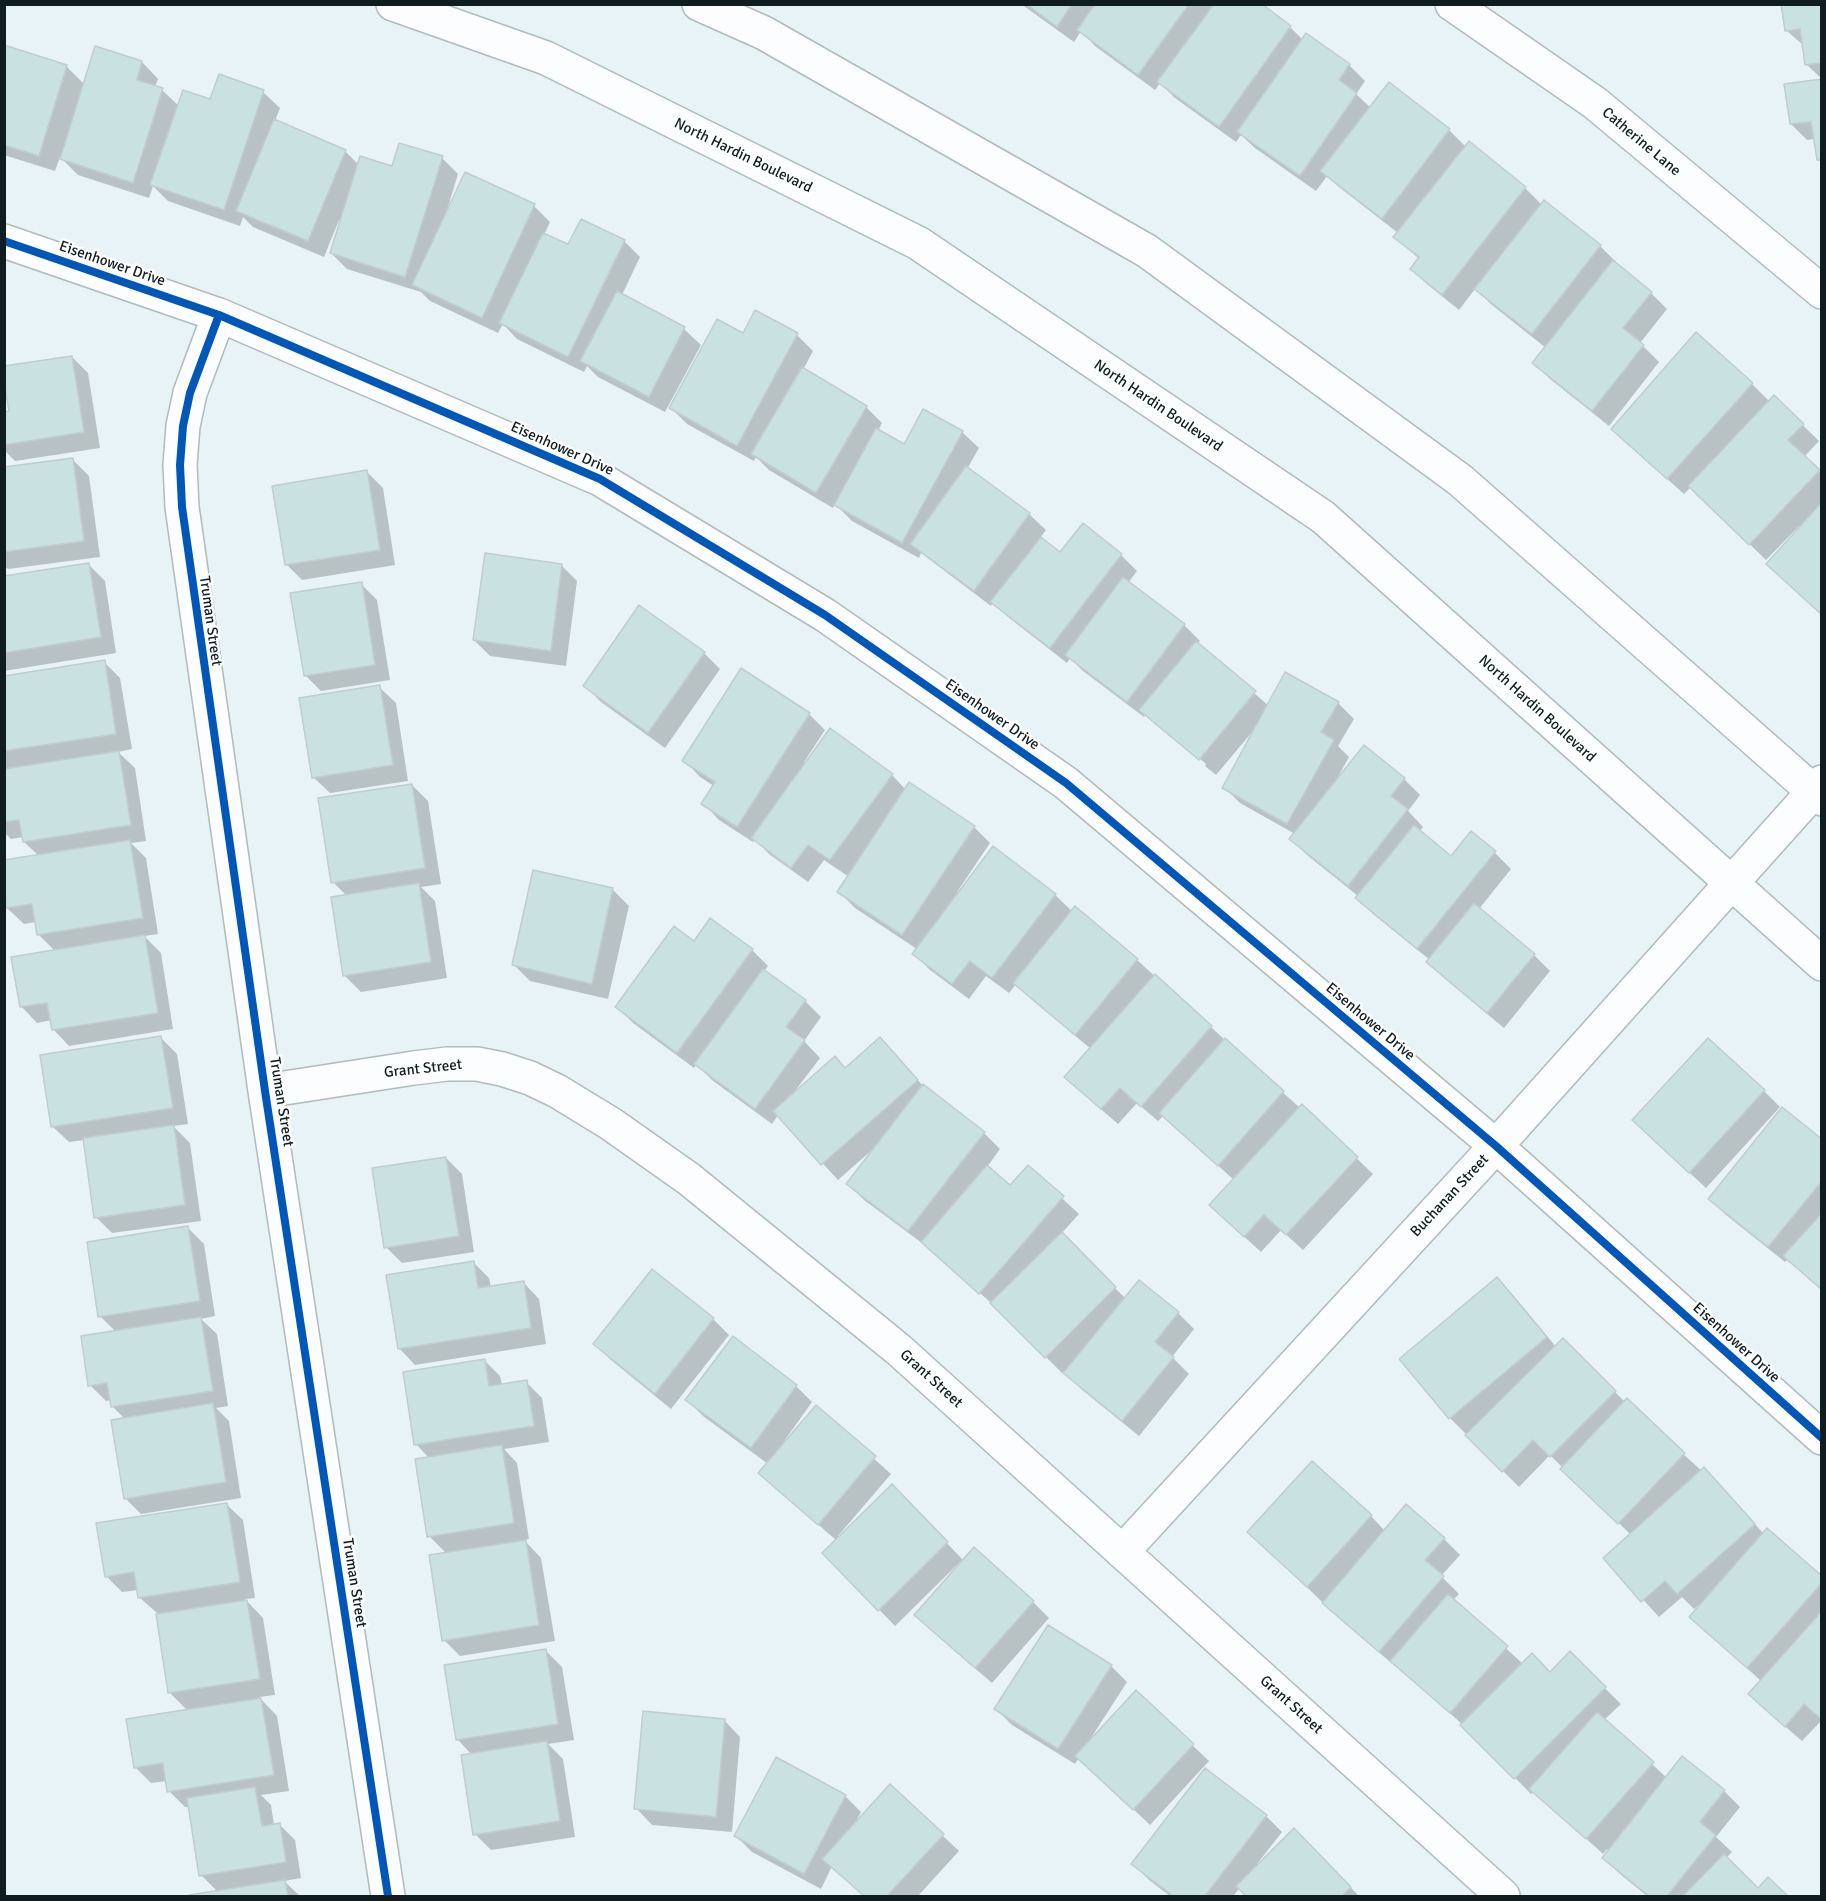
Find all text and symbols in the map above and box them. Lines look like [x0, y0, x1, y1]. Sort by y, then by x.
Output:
street label: Catherine Lane [1598, 104, 1684, 180]
street label: North Hardin Boulevard [671, 115, 815, 197]
street label: Eisenhower Drive [57, 237, 167, 291]
street label: North Hardin Boulevard [1090, 356, 1226, 456]
street label: Eisenhower Drive [508, 418, 616, 480]
street label: Truman Street [195, 575, 225, 667]
street label: North Hardin Boulevard [1475, 652, 1599, 766]
street label: Eisenhower Drive [941, 676, 1043, 754]
street label: Eisenhower Drive [1322, 979, 1418, 1065]
street label: Truman Street [265, 1056, 297, 1148]
street label: Grant Street [383, 1056, 463, 1082]
street label: Buchanan Street [1407, 1151, 1493, 1241]
street label: Eisenhower Drive [1689, 1299, 1783, 1387]
street label: Grant Street [896, 1346, 966, 1412]
street label: Truman Street [338, 1537, 370, 1629]
street label: Grant Street [1256, 1672, 1326, 1738]

